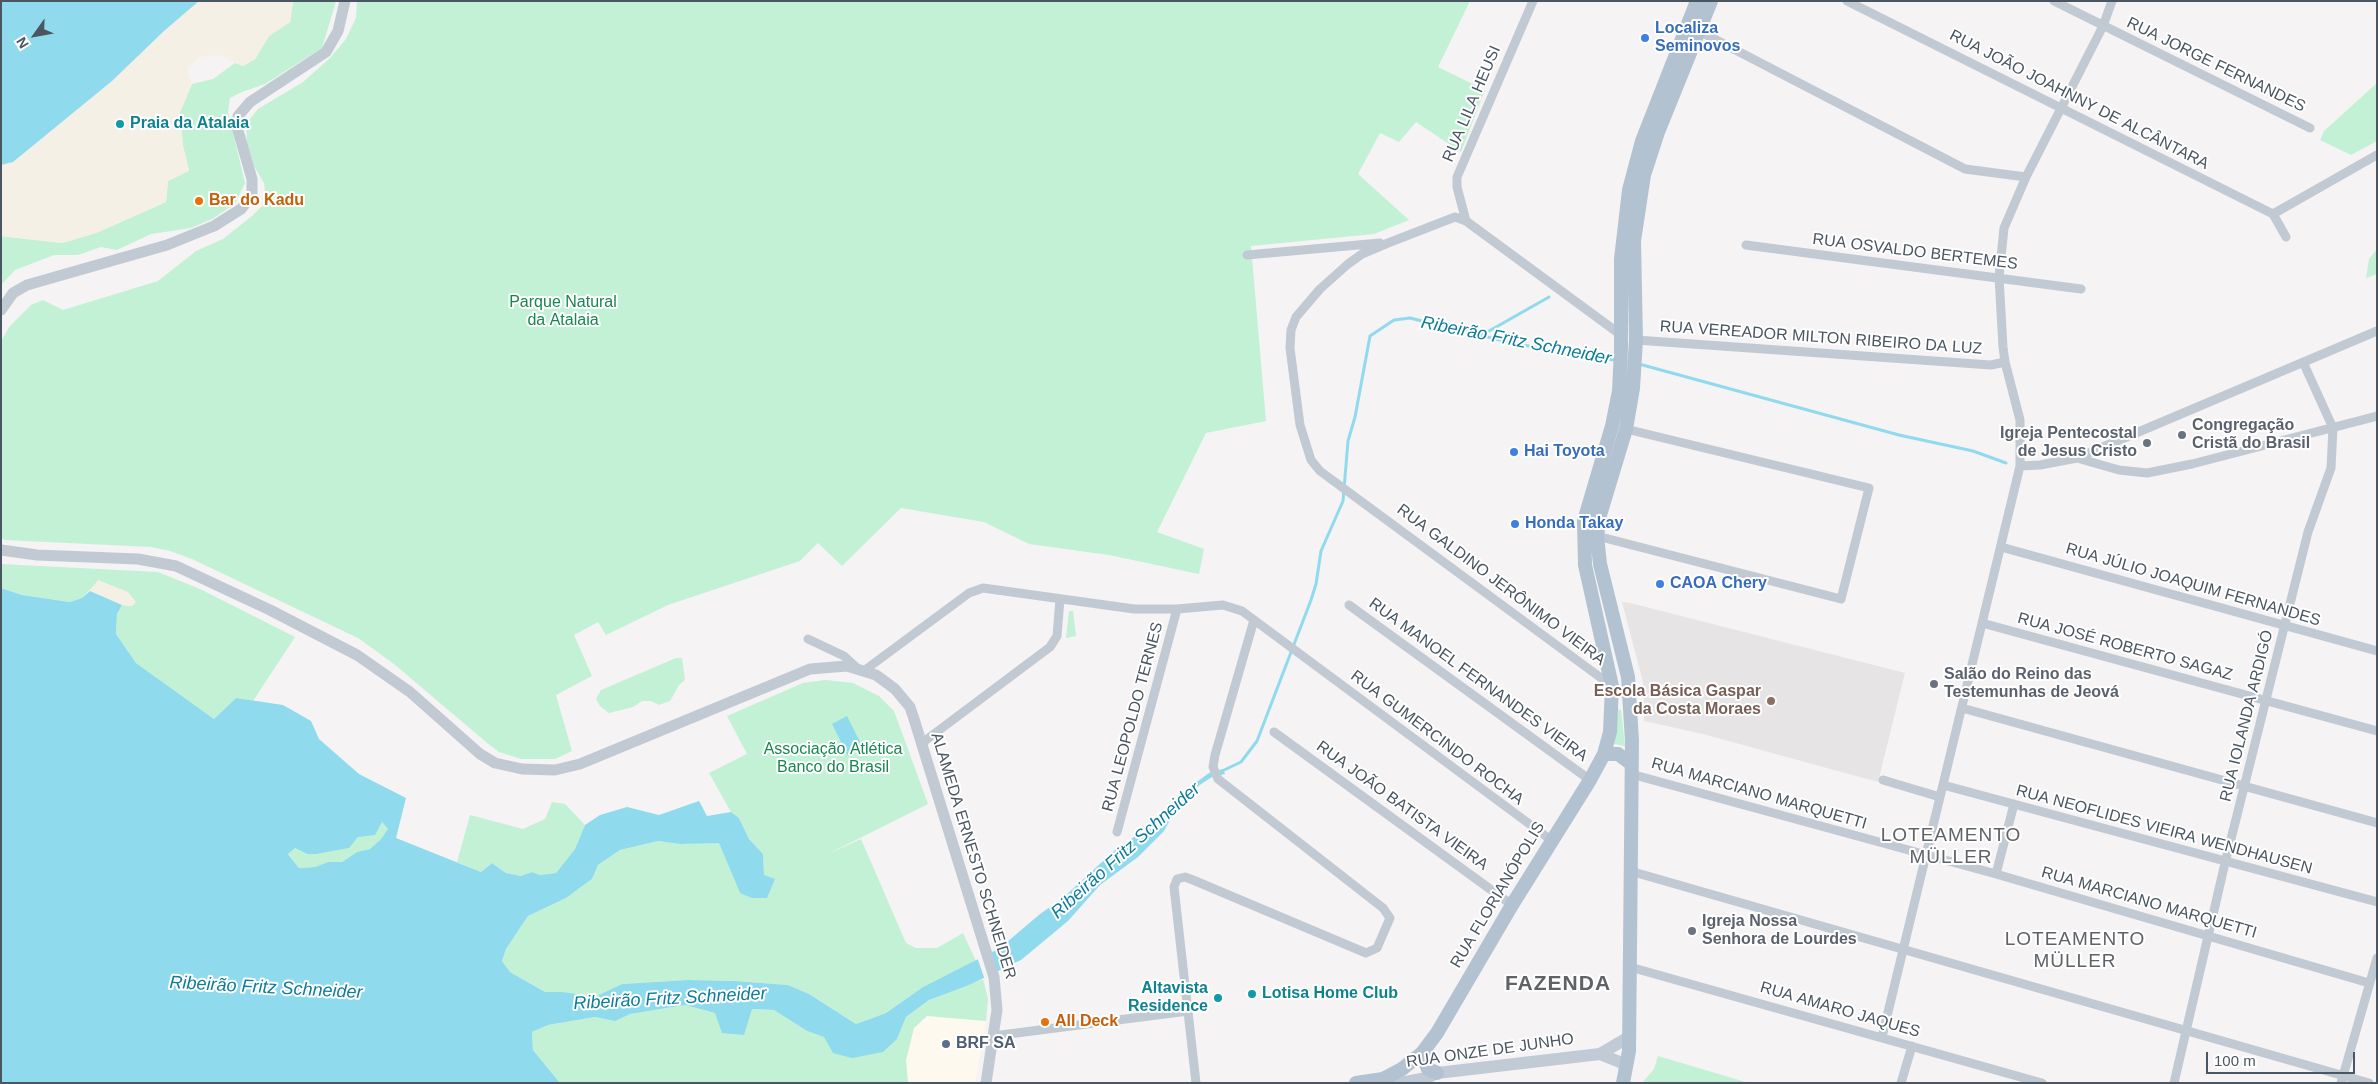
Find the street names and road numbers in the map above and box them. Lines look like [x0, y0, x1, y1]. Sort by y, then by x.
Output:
street label: RUA JORGE FERNANDES [2123, 13, 2309, 117]
street label: RUA JOÃO JOAHNNY DE ALCÂNTARA [1946, 26, 2212, 174]
street label: RUA LILA HEUSI [1439, 43, 1505, 165]
street label: RUA OSVALDO BERTEMES [1811, 230, 2019, 274]
street label: RUA VEREADOR MILTON RIBEIRO DA LUZ [1659, 317, 1983, 359]
street label: RUA GALDINO JERÔNIMO VIEIRA [1393, 500, 1609, 670]
street label: RUA JÚLIO JOAQUIM FERNANDES [2063, 539, 2323, 631]
street label: RUA MANOEL FERNANDES VIEIRA [1365, 594, 1591, 766]
street label: RUA JOSÉ ROBERTO SAGAZ [2015, 609, 2235, 685]
street label: RUA LEOPOLDO TERNES [1098, 620, 1168, 814]
street label: RUA IOLANDA ARDIGÓ [2216, 628, 2278, 804]
street label: RUA GUMERCINDO ROCHA [1347, 667, 1527, 809]
street label: ALAMEDA ERNESTO SCHNEIDER [926, 730, 1020, 982]
street label: RUA JOÃO BATISTA VIEIRA [1312, 737, 1492, 875]
street label: RUA MARCIANO MARQUETTI [1649, 754, 1869, 834]
street label: RUA NEOFLIDES VIEIRA WENDHAUSEN [2014, 781, 2314, 879]
street label: RUA FLORIANÓPOLIS [1447, 818, 1549, 972]
street label: RUA MARCIANO MARQUETTI [2039, 863, 2259, 943]
street label: RUA AMARO JAQUES [1758, 978, 1922, 1042]
street label: RUA ONZE DE JUNHO [1405, 1030, 1575, 1072]

